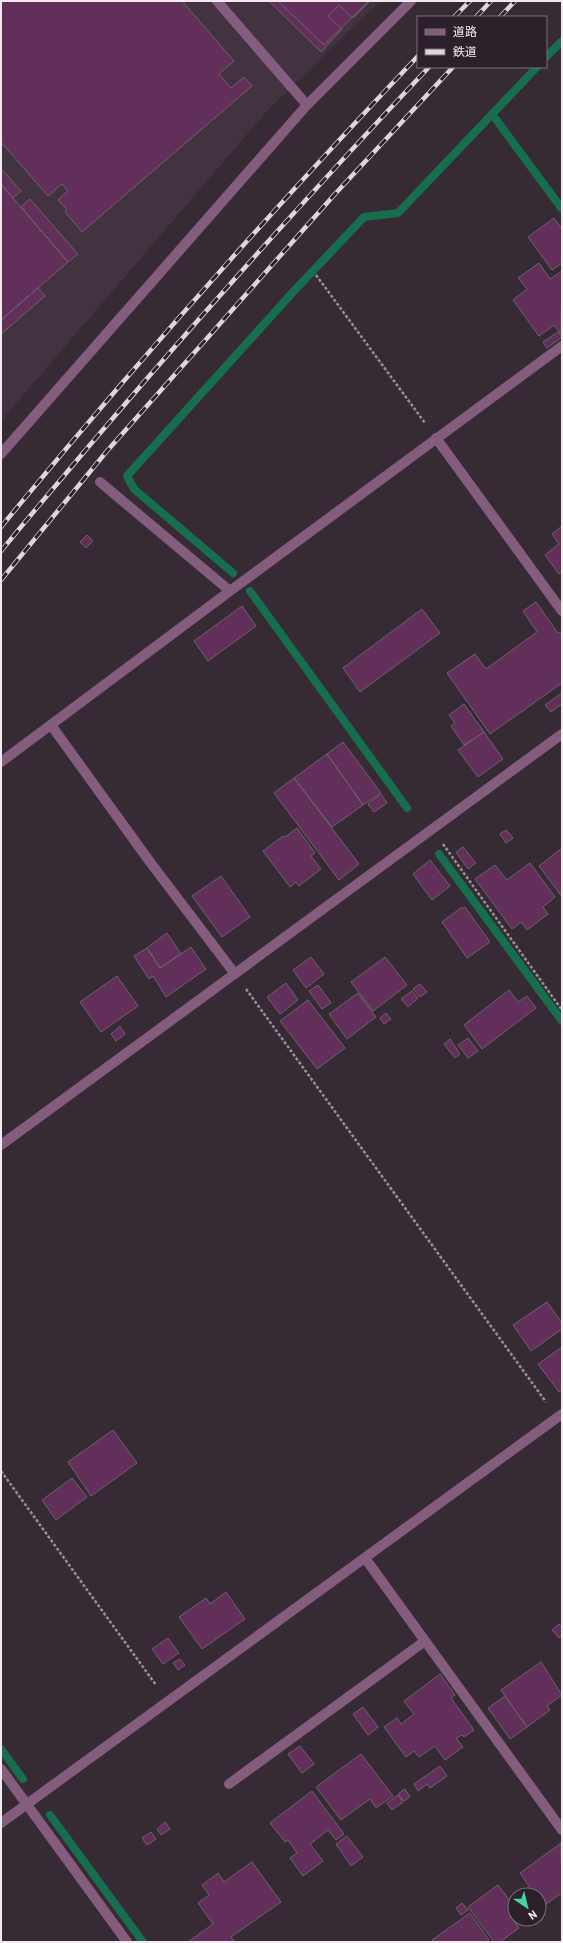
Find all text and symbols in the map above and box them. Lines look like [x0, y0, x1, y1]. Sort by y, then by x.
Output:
legend [417, 16, 547, 68]
text: 道路 [453, 24, 477, 38]
text: 鉄道 [453, 44, 477, 58]
north arrow [507, 1887, 547, 1927]
text: N [526, 1908, 540, 1923]

